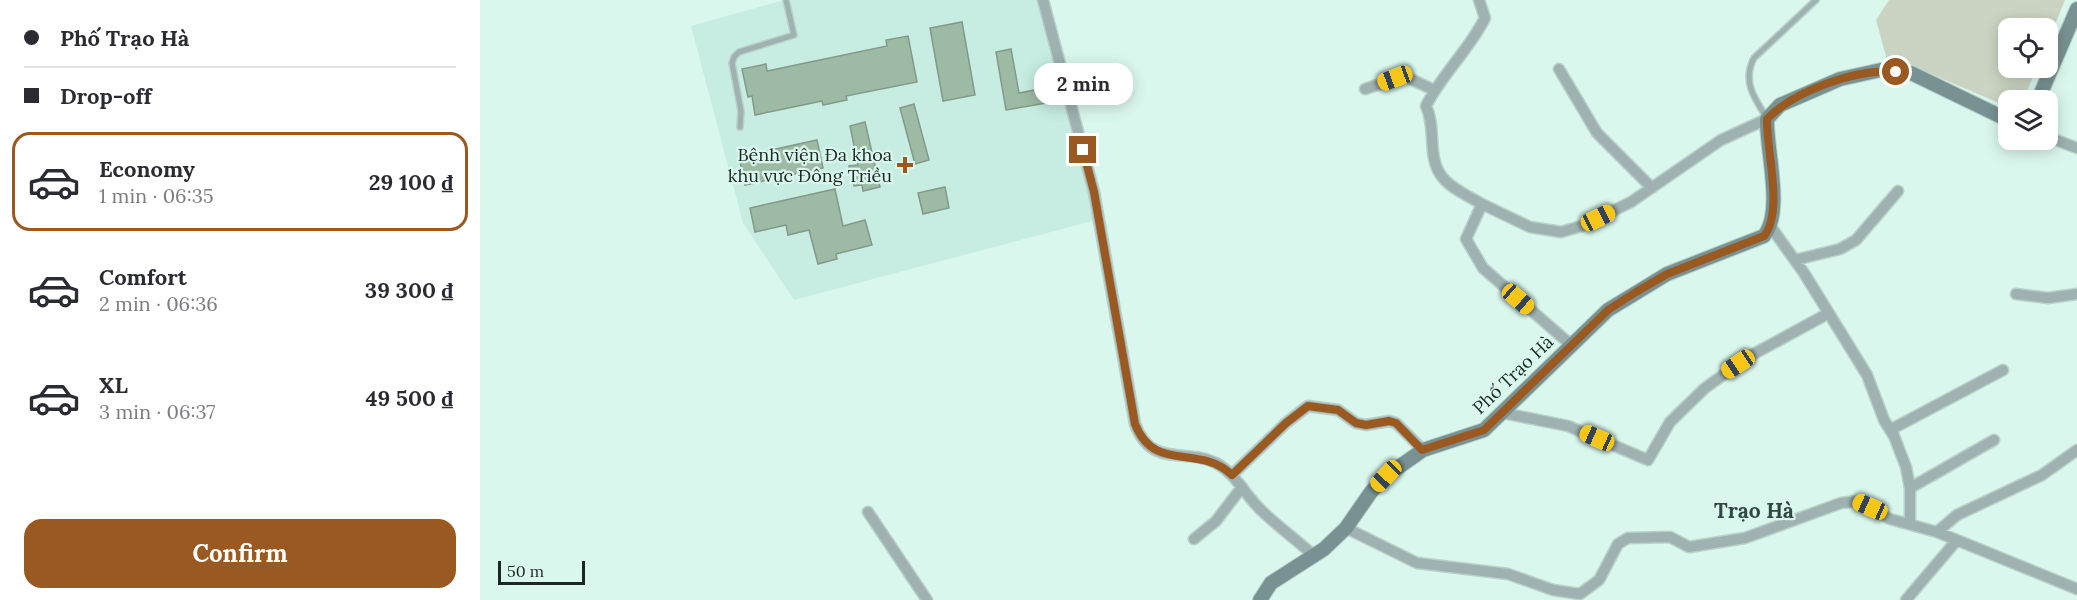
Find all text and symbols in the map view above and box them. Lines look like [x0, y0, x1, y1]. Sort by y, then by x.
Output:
map controls [1998, 18, 2058, 150]
button: locate [1998, 18, 2058, 78]
text: Phố Trạo Hà [60, 24, 189, 52]
route start [1882, 58, 1909, 85]
callout: 2 min [1034, 63, 1132, 105]
car [1375, 63, 1415, 93]
text: 2 min [1057, 71, 1110, 96]
text: Drop-off [60, 82, 152, 110]
button: layers [1998, 90, 2058, 150]
route end [1069, 136, 1096, 163]
place label: Bệnh viện Đa khoa khu vực Đông Triều [728, 143, 892, 187]
icon: car [27, 155, 81, 209]
text: Economy [99, 155, 195, 183]
marker: Bệnh viện Đa khoa khu vực Đông Triều [896, 156, 914, 174]
text: 29 100 ₫ [369, 168, 453, 196]
text: 1 min · 06:35 [99, 183, 214, 208]
car [1578, 202, 1618, 234]
icon: car [27, 263, 81, 317]
text: Comfort [99, 263, 187, 291]
text: 39 300 ₫ [365, 276, 453, 304]
car [1499, 280, 1537, 318]
text: 2 min · 06:36 [99, 291, 218, 316]
street label: Phố Trạo Hà [1467, 330, 1558, 419]
car [1718, 346, 1758, 382]
icon: car [27, 371, 81, 425]
text: XL [99, 371, 128, 399]
text: 49 500 ₫ [366, 384, 453, 412]
text: 3 min · 06:37 [99, 399, 215, 424]
car [1577, 422, 1617, 454]
car [1367, 457, 1405, 495]
car [1850, 491, 1890, 523]
district label: Trạo Hà [1714, 497, 1794, 524]
button: Confirm [24, 519, 456, 588]
scale bar [498, 558, 585, 586]
text: 50 m [507, 561, 544, 581]

